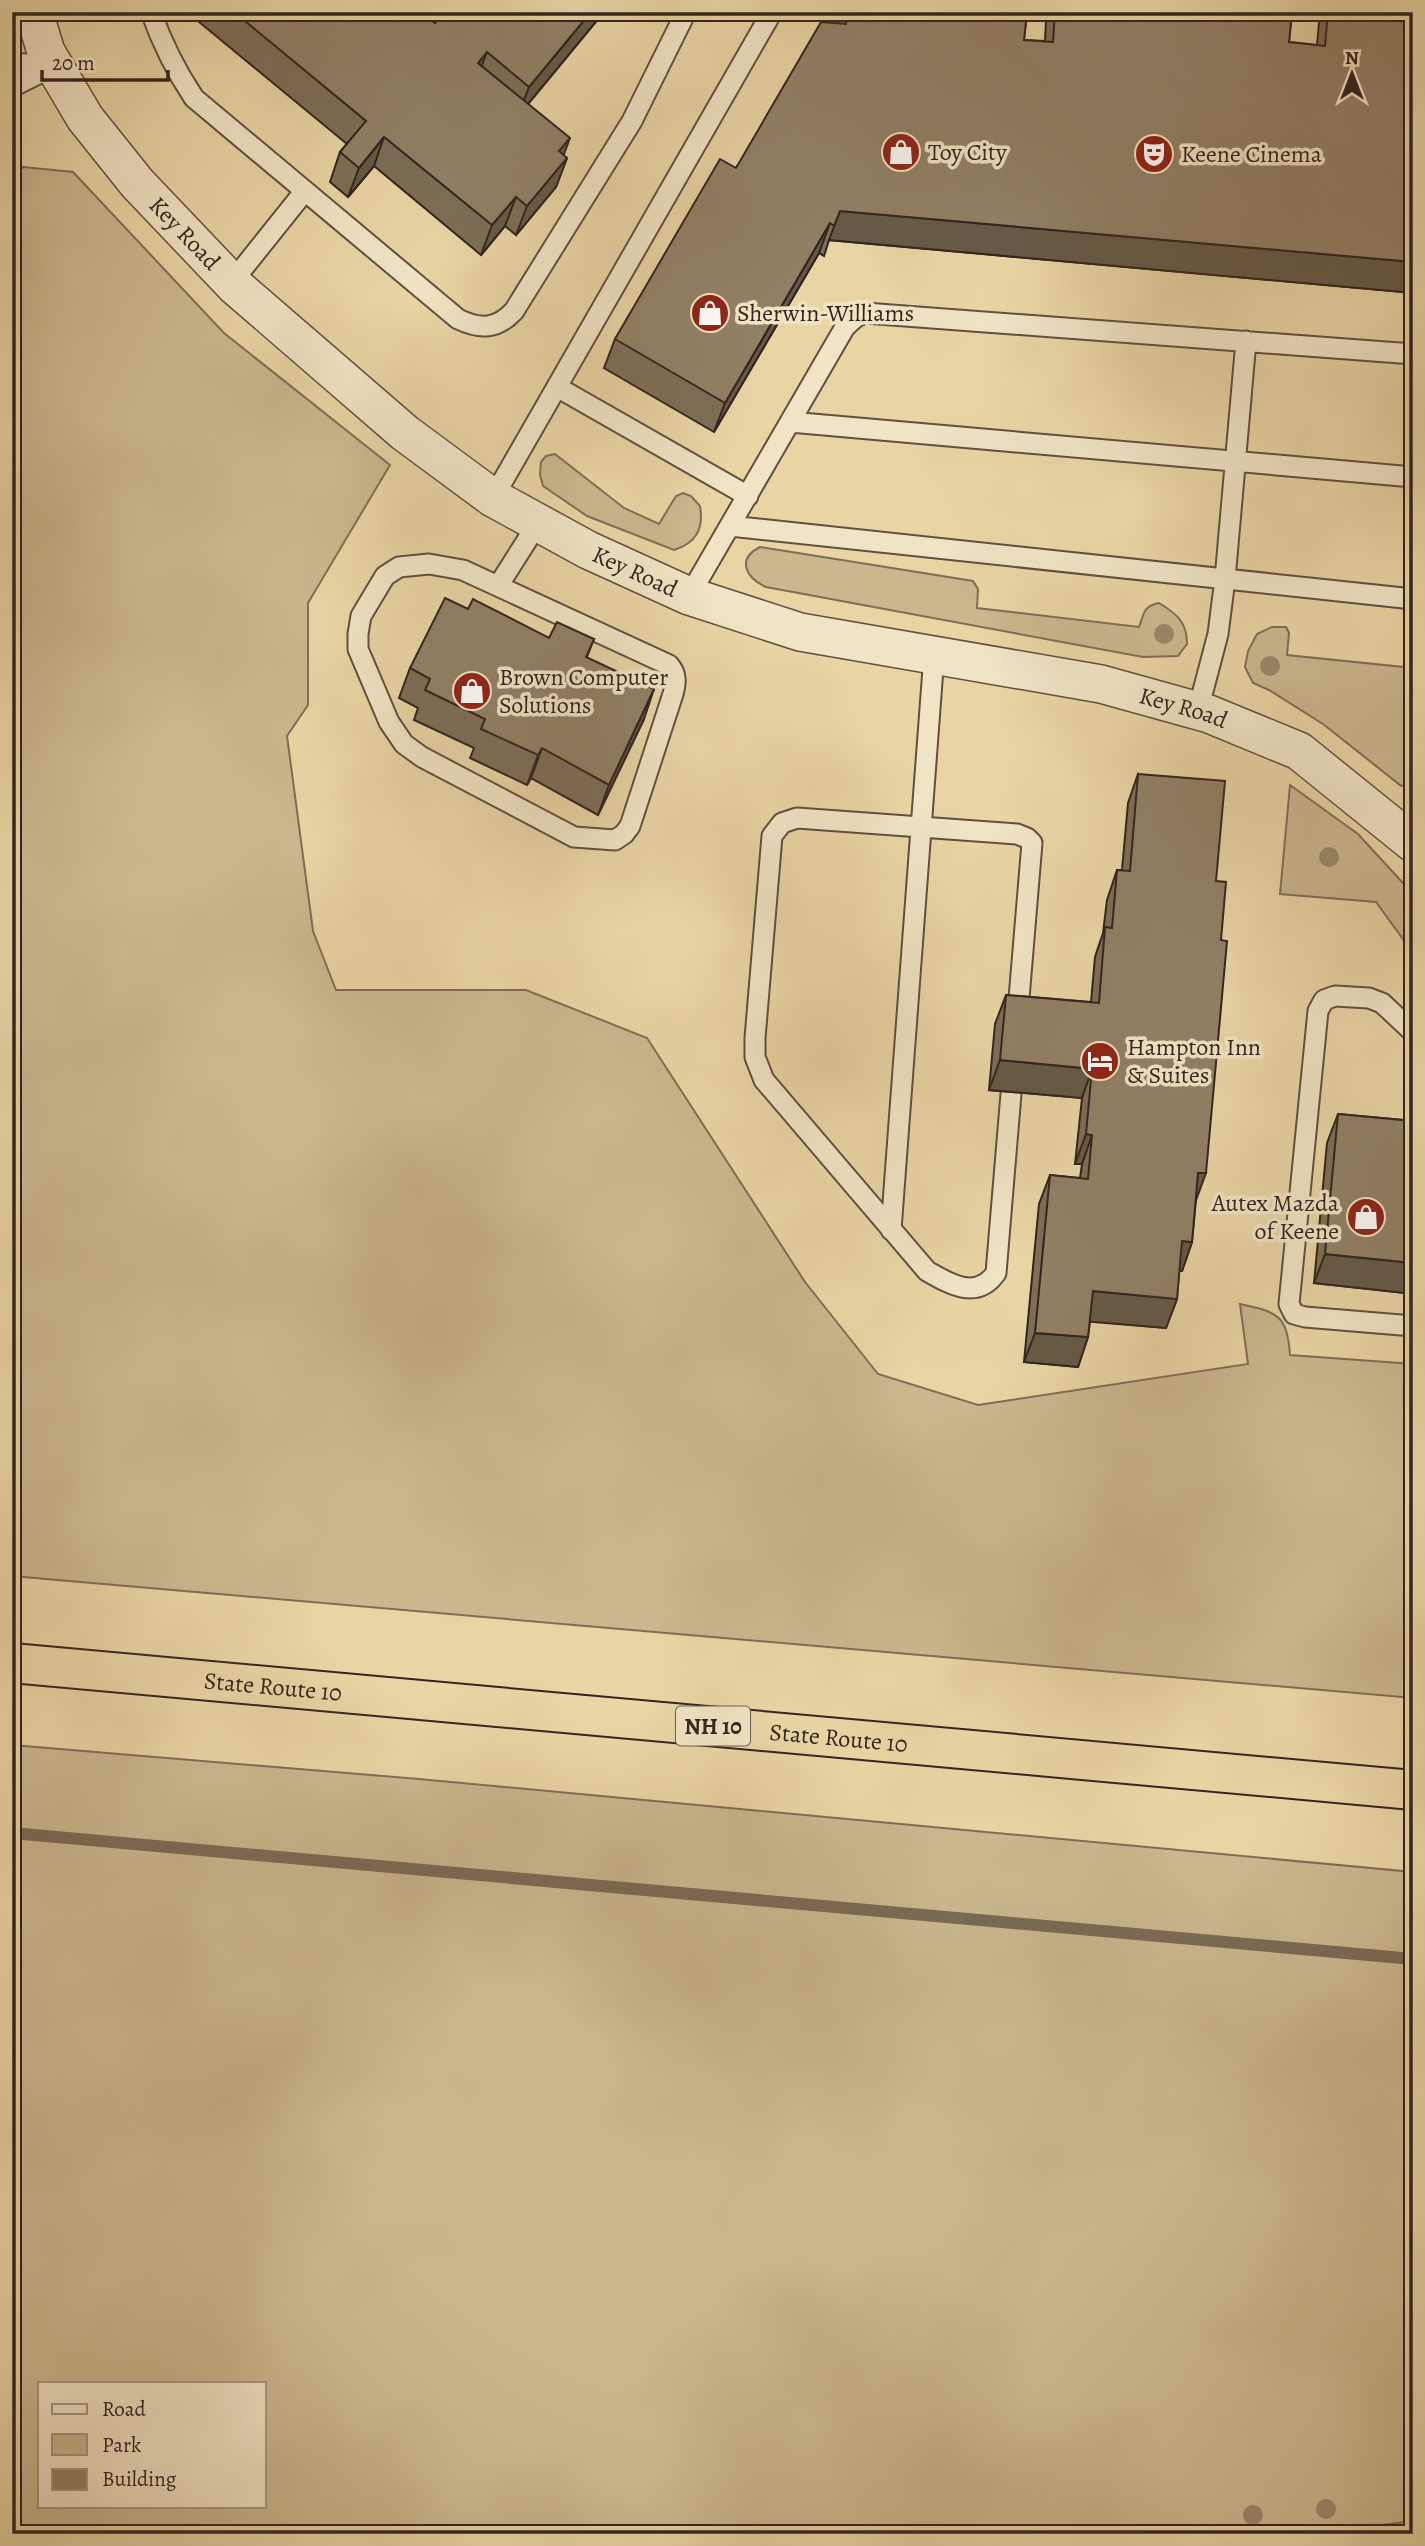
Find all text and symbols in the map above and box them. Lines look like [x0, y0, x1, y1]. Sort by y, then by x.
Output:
scale bar [42, 38, 168, 82]
north arrow [1316, 38, 1386, 108]
text: N [1345, 45, 1359, 71]
text: 20 m [52, 49, 95, 77]
shop icon: Toy City [880, 131, 922, 173]
theatre icon: Keene Cinema [1133, 133, 1175, 175]
place label: Toy City [928, 136, 1007, 168]
place label: Keene Cinema [1181, 138, 1323, 170]
street label: Key Road [142, 189, 228, 277]
shop icon: Sherwin-Williams [689, 292, 731, 334]
place label: Sherwin-Williams [737, 297, 914, 329]
street label: Key Road [587, 538, 683, 605]
place label: Brown Computer Solutions [499, 661, 668, 721]
shop icon: Brown Computer Solutions [451, 670, 493, 712]
street label: Key Road [1136, 679, 1233, 736]
place label: Hampton Inn & Suites [1127, 1031, 1261, 1091]
hotel icon: Hampton Inn & Suites [1079, 1040, 1121, 1082]
place label: Autex Mazda of Keene [1211, 1187, 1340, 1247]
shop icon: Autex Mazda of Keene [1345, 1196, 1387, 1238]
street label: State Route 10 [202, 1664, 343, 1709]
road number: NH 10 [676, 1707, 750, 1746]
street label: State Route 10 [768, 1716, 909, 1760]
legend [38, 2382, 266, 2508]
text: Road [102, 2395, 146, 2423]
text: Park [102, 2431, 142, 2459]
text: Building [102, 2465, 177, 2493]

